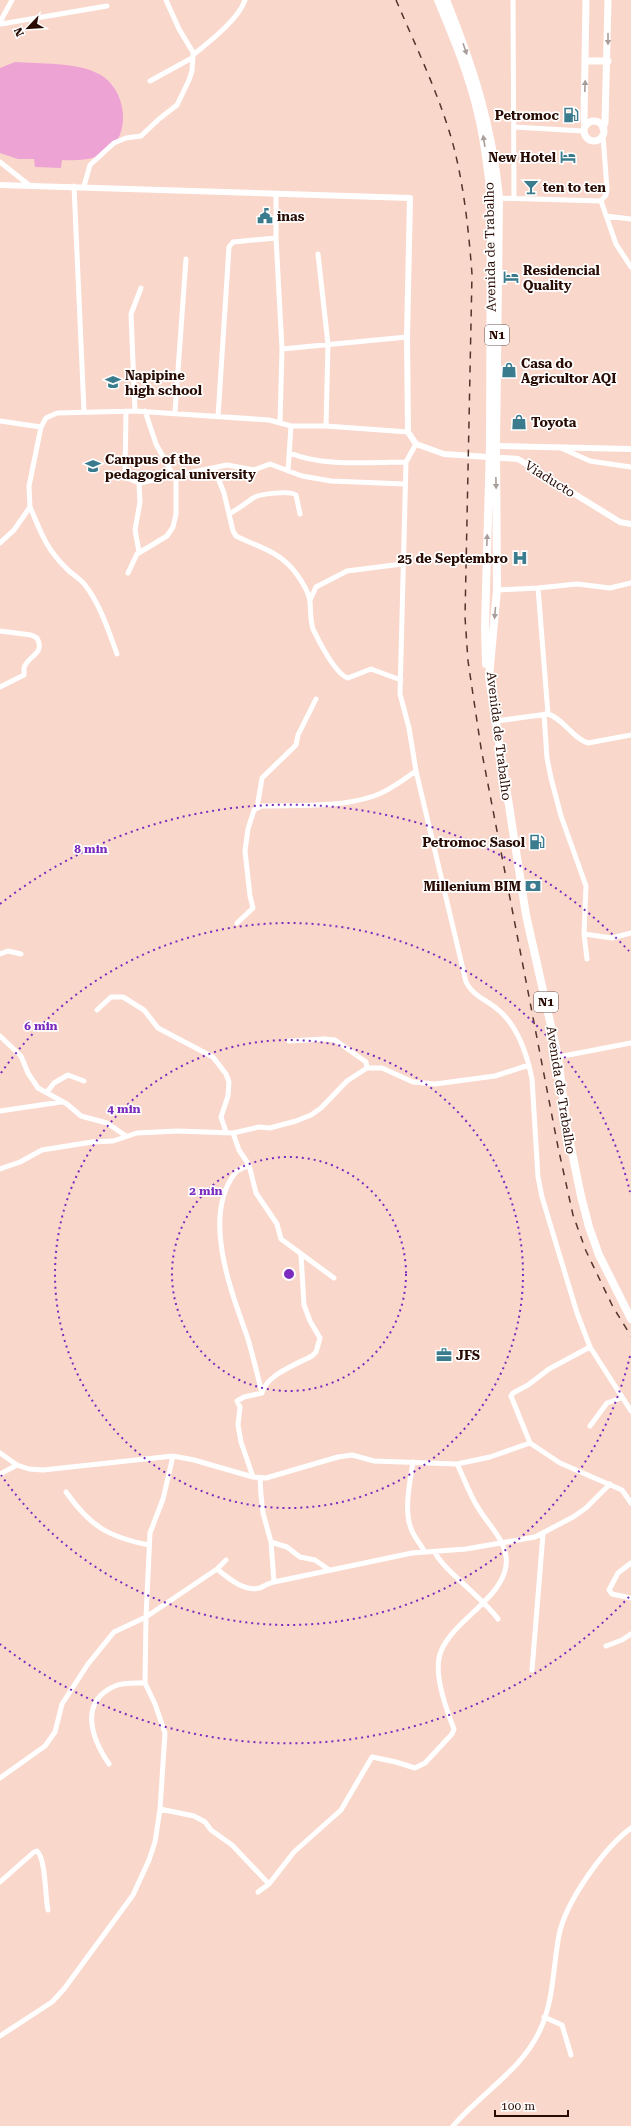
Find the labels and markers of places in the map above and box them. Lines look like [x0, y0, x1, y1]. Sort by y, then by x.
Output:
fuel station icon: Petromoc [562, 106, 580, 124]
place label: Petromoc [495, 108, 559, 123]
hotel icon: New Hotel [559, 148, 577, 166]
place label: New Hotel [488, 150, 557, 165]
bar icon: ten to ten [522, 178, 540, 196]
place label: ten to ten [543, 180, 606, 195]
public building icon: inas [256, 207, 274, 225]
place label: inas [277, 209, 305, 224]
place label: Residencial Quality [523, 263, 601, 293]
hotel icon: Residencial Quality [502, 268, 520, 286]
place label: Casa do Agricultor AQI [521, 356, 617, 386]
shop icon: Casa do Agricultor AQI [500, 361, 518, 379]
place label: Napipine high school [125, 368, 203, 398]
school or university icon: Napipine high school [104, 373, 122, 391]
shop icon: Toyota [510, 413, 528, 431]
place label: Toyota [531, 415, 577, 430]
place label: Campus of the pedagogical university [105, 452, 256, 482]
school or university icon: Campus of the pedagogical university [84, 457, 102, 475]
hospital icon: 25 de Septembro [511, 549, 529, 567]
place label: 25 de Septembro [398, 551, 508, 566]
fuel station icon: Petromoc Sasol [528, 833, 546, 851]
place label: Petromoc Sasol [422, 835, 526, 850]
bank icon: Millenium BIM [524, 877, 542, 895]
place label: Millenium BIM [424, 879, 521, 894]
centre of rings [282, 1267, 296, 1281]
office icon: JFS [435, 1346, 453, 1364]
place label: JFS [456, 1348, 480, 1363]

